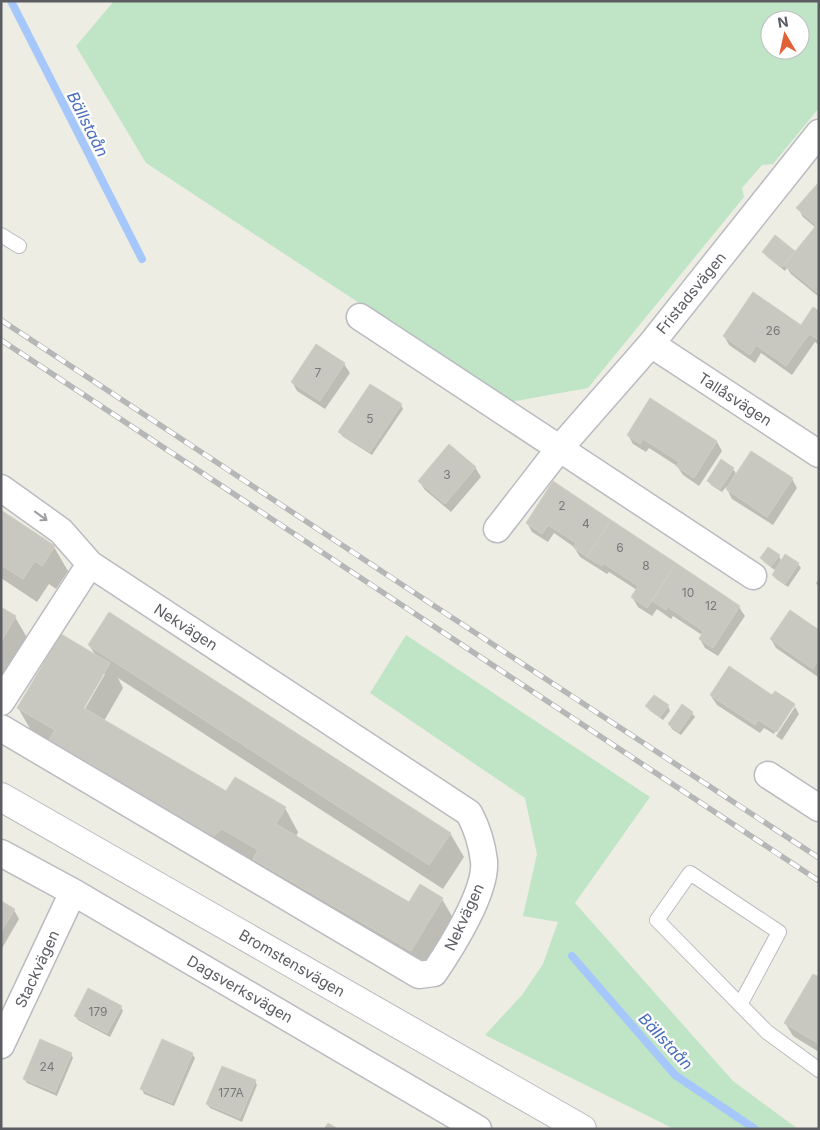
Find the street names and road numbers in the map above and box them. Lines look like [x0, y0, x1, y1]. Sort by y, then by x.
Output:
street label: Fristadsvägen [652, 248, 730, 338]
street label: Tallåsvägen [695, 368, 775, 430]
street label: Nekvägen [151, 599, 221, 655]
street label: Nekvägen [440, 880, 488, 954]
street label: Bromstensvägen [236, 925, 348, 1001]
street label: Stackvägen [11, 927, 63, 1011]
street label: Dagsverksvägen [184, 951, 296, 1027]

